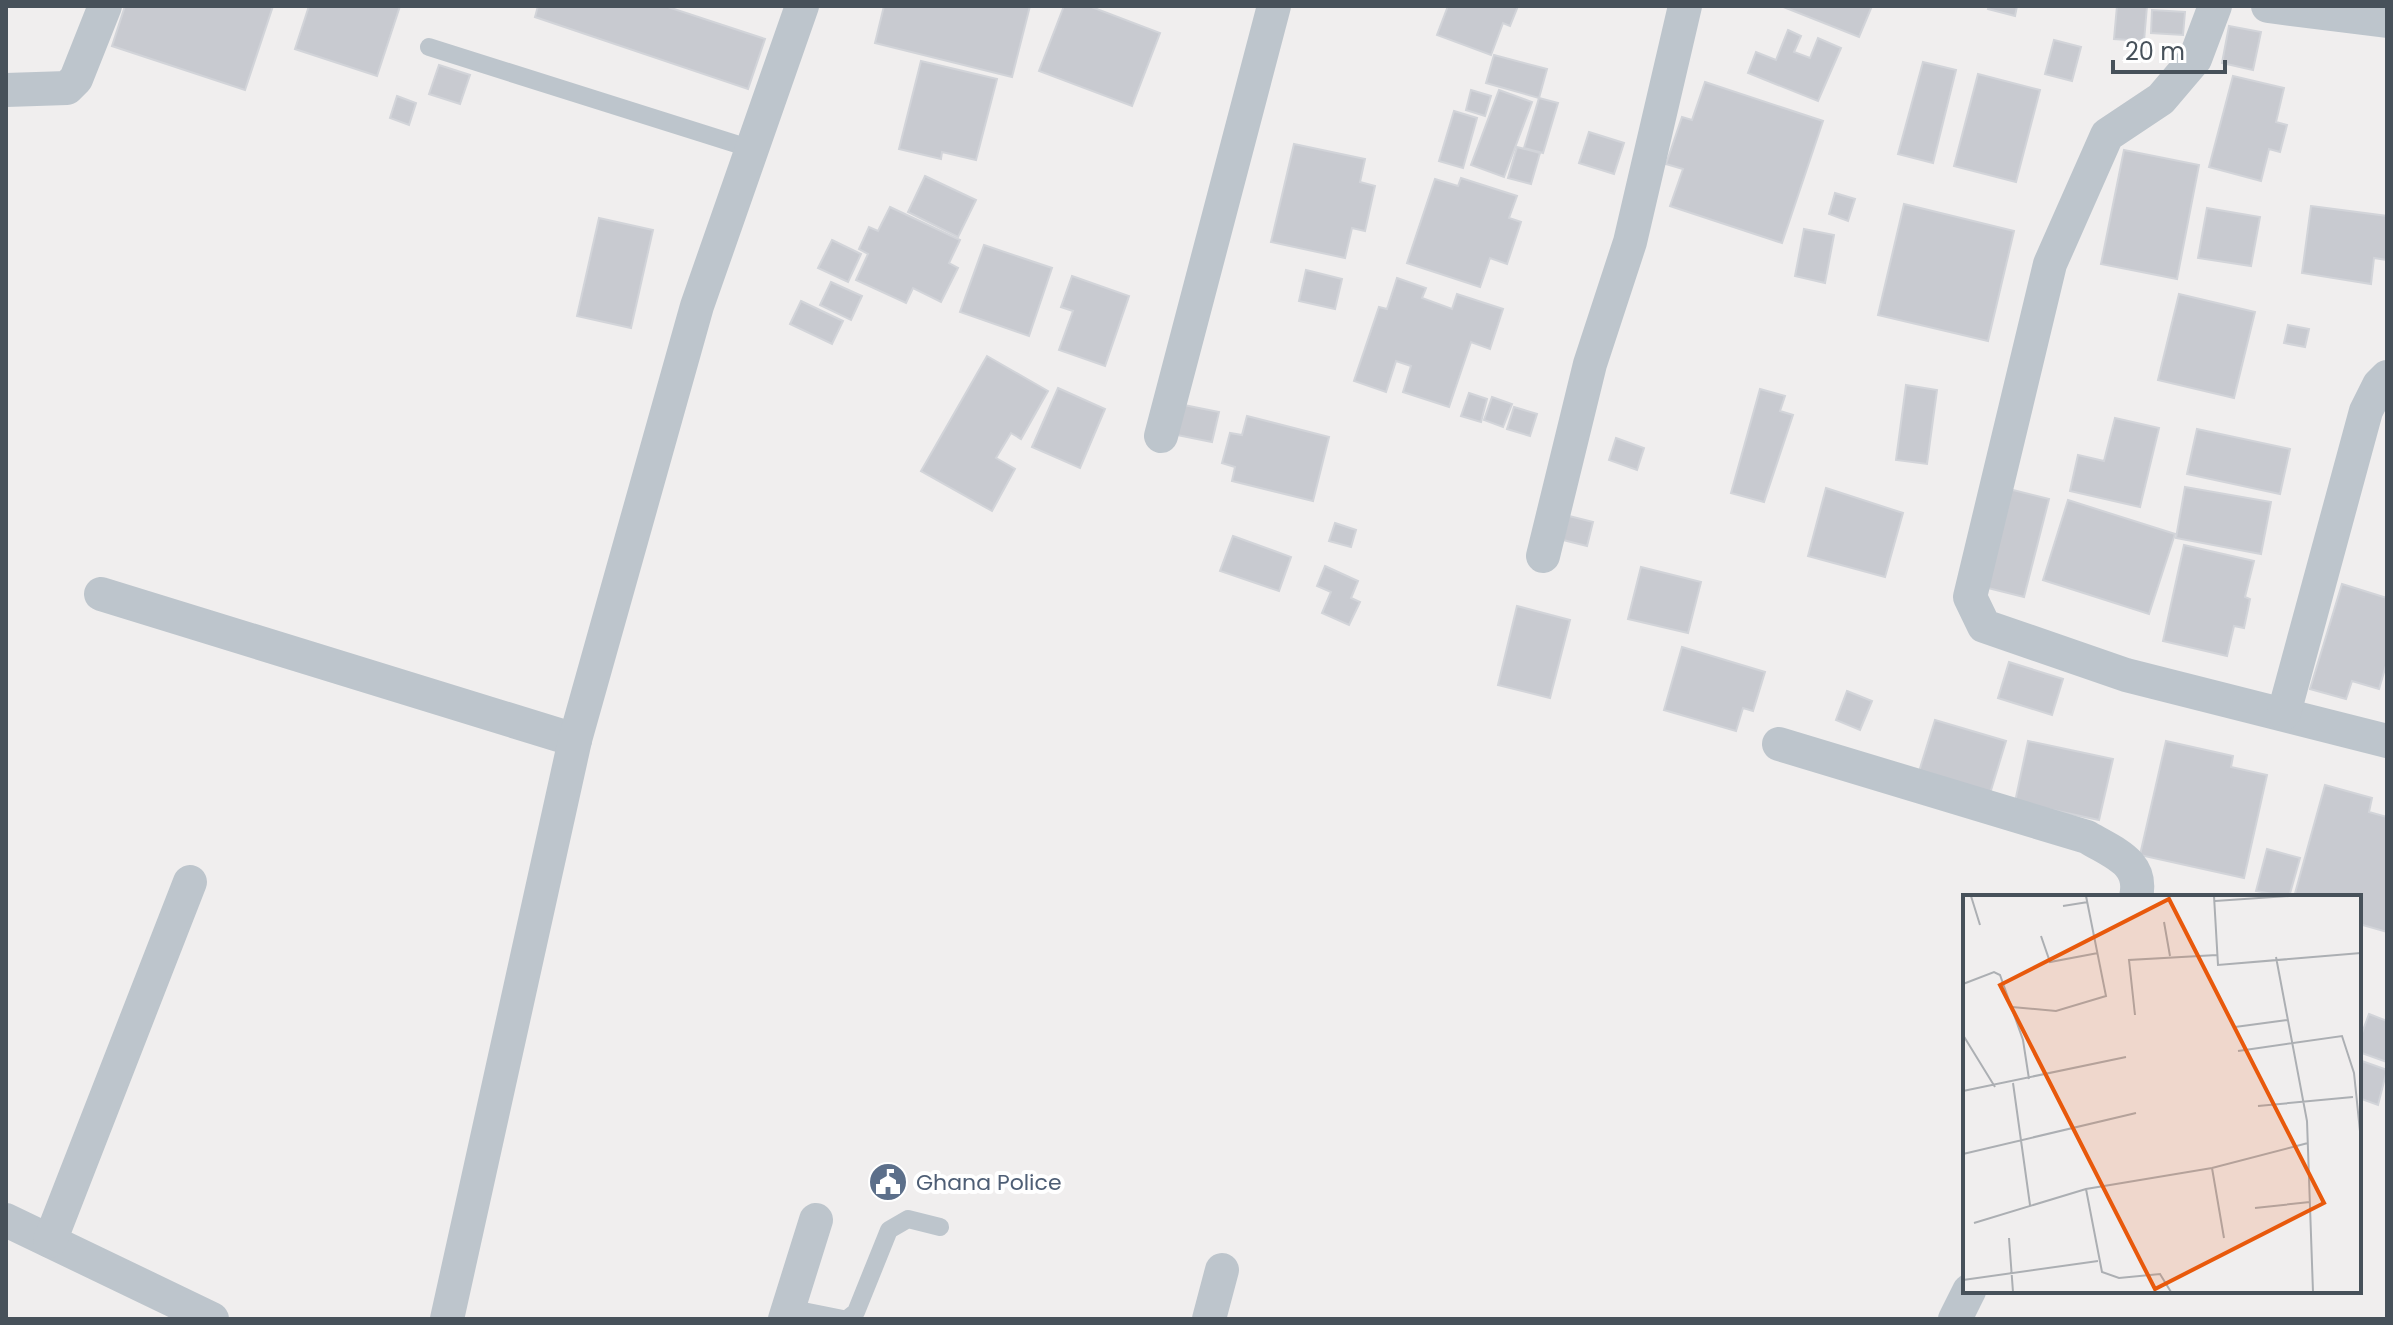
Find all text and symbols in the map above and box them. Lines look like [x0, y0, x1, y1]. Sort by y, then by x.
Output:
scale bar [2113, 24, 2225, 74]
text: 20 m [2125, 35, 2185, 68]
inset map [1963, 895, 2361, 1293]
public building icon: Ghana Police [867, 1161, 909, 1203]
place label: Ghana Police [916, 1167, 1062, 1198]

